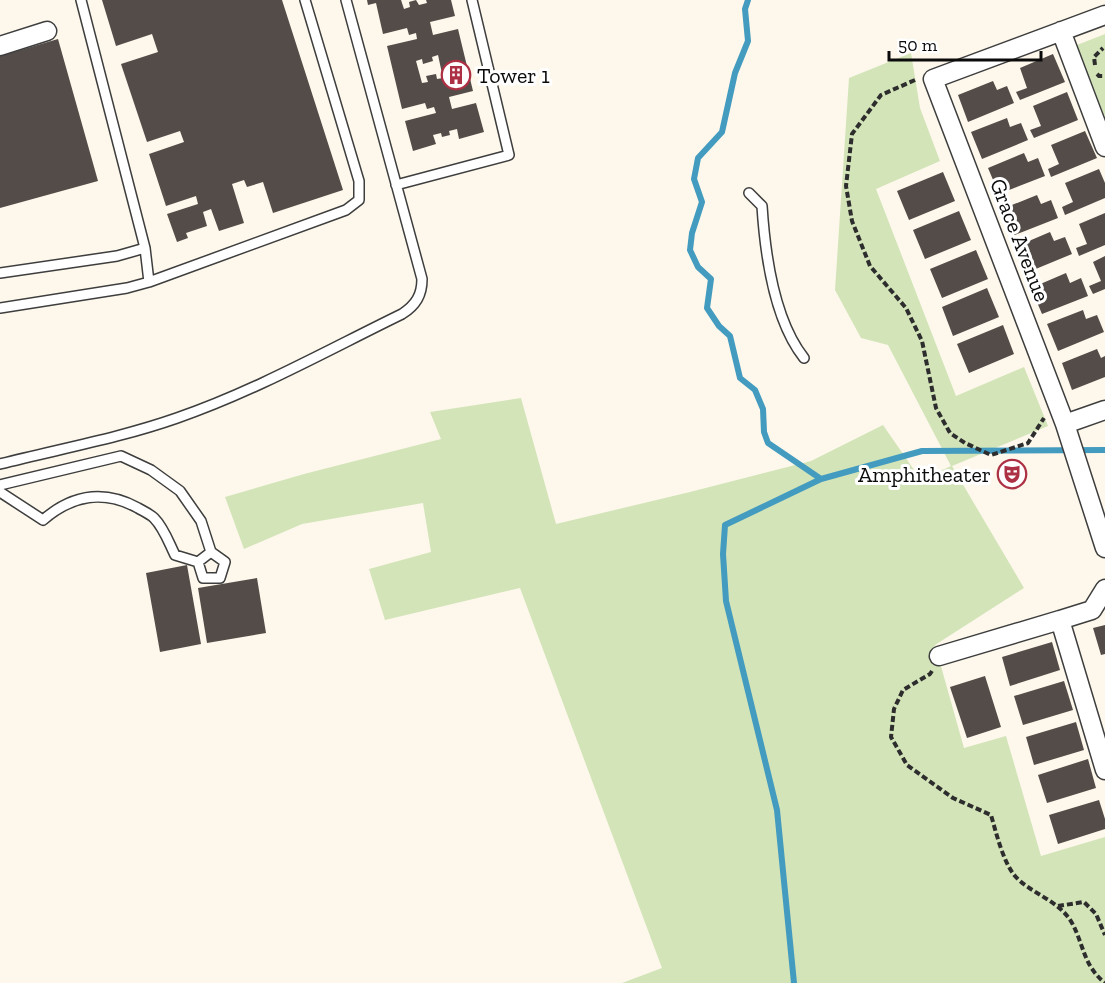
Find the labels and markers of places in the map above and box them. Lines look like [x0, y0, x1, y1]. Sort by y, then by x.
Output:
building icon: Tower 1 [440, 59, 472, 91]
place label: Tower 1 [477, 62, 550, 89]
theatre icon: Amphitheater [996, 458, 1028, 490]
place label: Amphitheater [858, 461, 991, 488]

